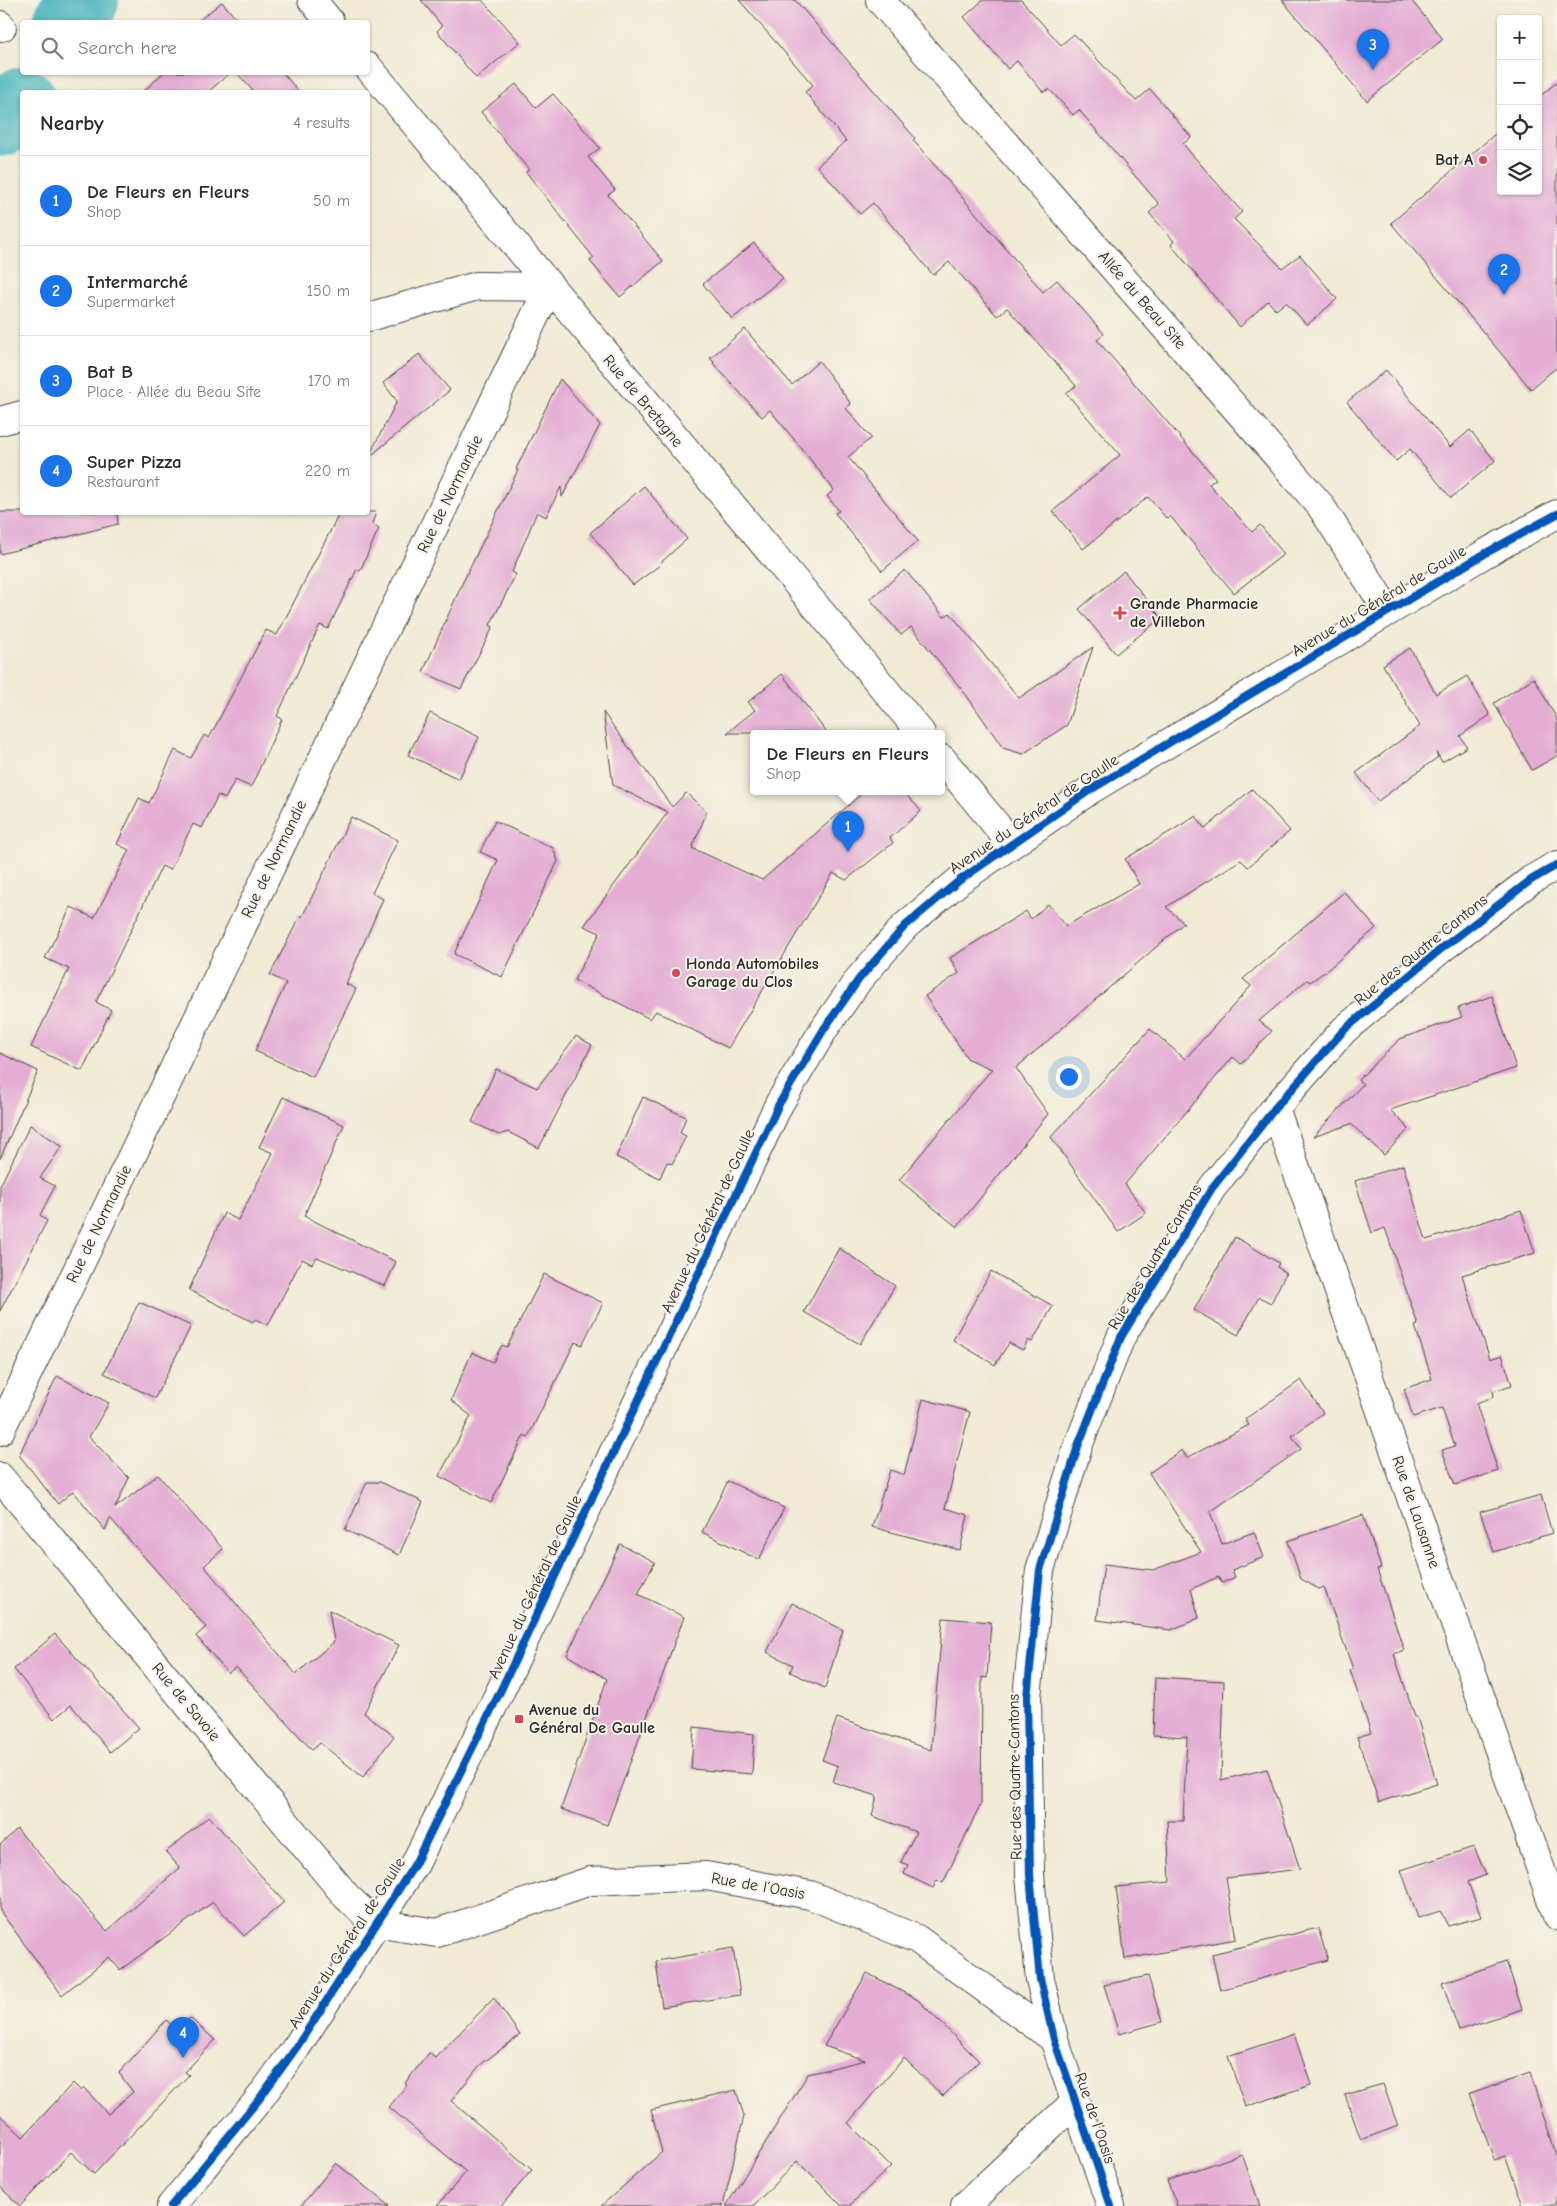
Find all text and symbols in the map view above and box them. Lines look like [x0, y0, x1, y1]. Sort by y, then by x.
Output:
map controls [1497, 15, 1542, 195]
button: + [1497, 15, 1542, 60]
search box [20, 20, 370, 75]
pin: 3 [1357, 29, 1389, 70]
icon: search [38, 34, 66, 62]
text: Search here [78, 37, 177, 59]
button: − [1497, 60, 1542, 105]
button: locate [1497, 105, 1542, 150]
text: Nearby [40, 111, 104, 135]
text: 4 results [293, 114, 350, 132]
button: layers [1497, 150, 1542, 195]
place label: Bat A [1435, 151, 1473, 169]
marker: Bat A [1477, 154, 1489, 166]
text: De Fleurs en Fleurs [87, 181, 249, 203]
text: 1 [53, 192, 59, 210]
text: 50 m [313, 192, 350, 210]
text: Shop [87, 203, 121, 221]
street label: Allée du Beau Site [1095, 247, 1189, 353]
pin: 2 [1488, 254, 1520, 295]
text: Intermarché [87, 271, 188, 293]
text: 2 [52, 282, 60, 300]
text: 150 m [307, 282, 350, 300]
text: Supermarket [87, 293, 175, 311]
street label: Rue de Bretagne [599, 351, 687, 451]
text: Bat B [87, 361, 133, 383]
text: 3 [52, 372, 60, 390]
text: 170 m [308, 372, 350, 390]
text: Place · Allée du Beau Site [87, 383, 261, 401]
street label: Rue de Normandie [414, 432, 486, 556]
text: Super Pizza [87, 451, 182, 473]
text: 4 [52, 462, 60, 480]
text: 220 m [305, 462, 350, 480]
text: Restaurant [87, 473, 159, 491]
street label: Avenue du Général de Gaulle [1289, 542, 1469, 660]
place label: Grande Pharmacie de Villebon [1130, 595, 1258, 631]
marker: Grande Pharmacie de Villebon [1114, 607, 1126, 619]
popup [750, 730, 945, 795]
text: De Fleurs en Fleurs [767, 743, 928, 765]
street label: Avenue du Général de Gaulle [946, 751, 1122, 877]
text: Shop [767, 765, 801, 783]
street label: Rue de Normandie [238, 797, 310, 921]
pin: 1 [832, 811, 864, 852]
street label: Rue des Quatre Cantons [1351, 890, 1492, 1009]
place label: Honda Automobiles Garage du Clos [686, 955, 819, 991]
marker: Honda Automobiles Garage du Clos [670, 967, 682, 979]
your location [1056, 1064, 1082, 1090]
street label: Avenue du Général de Gaulle [658, 1126, 758, 1316]
street label: Rue de Normandie [63, 1162, 135, 1286]
street label: Rue des Quatre Cantons [1104, 1181, 1206, 1333]
street label: Rue de Lausanne [1388, 1453, 1444, 1571]
street label: Avenue du Général de Gaulle [485, 1492, 585, 1682]
street label: Rue de Savoie [148, 1659, 224, 1745]
street label: Rue des Quatre Cantons [1005, 1693, 1025, 1860]
place label: Avenue du Général De Gaulle [529, 1701, 655, 1737]
marker: Avenue du Général De Gaulle [513, 1713, 525, 1725]
street label: Avenue du Général de Gaulle [285, 1854, 409, 2032]
street label: Rue de l’Oasis [710, 1869, 807, 1903]
pin: 4 [167, 2017, 199, 2058]
street label: Rue de l’Oasis [1071, 2070, 1119, 2166]

